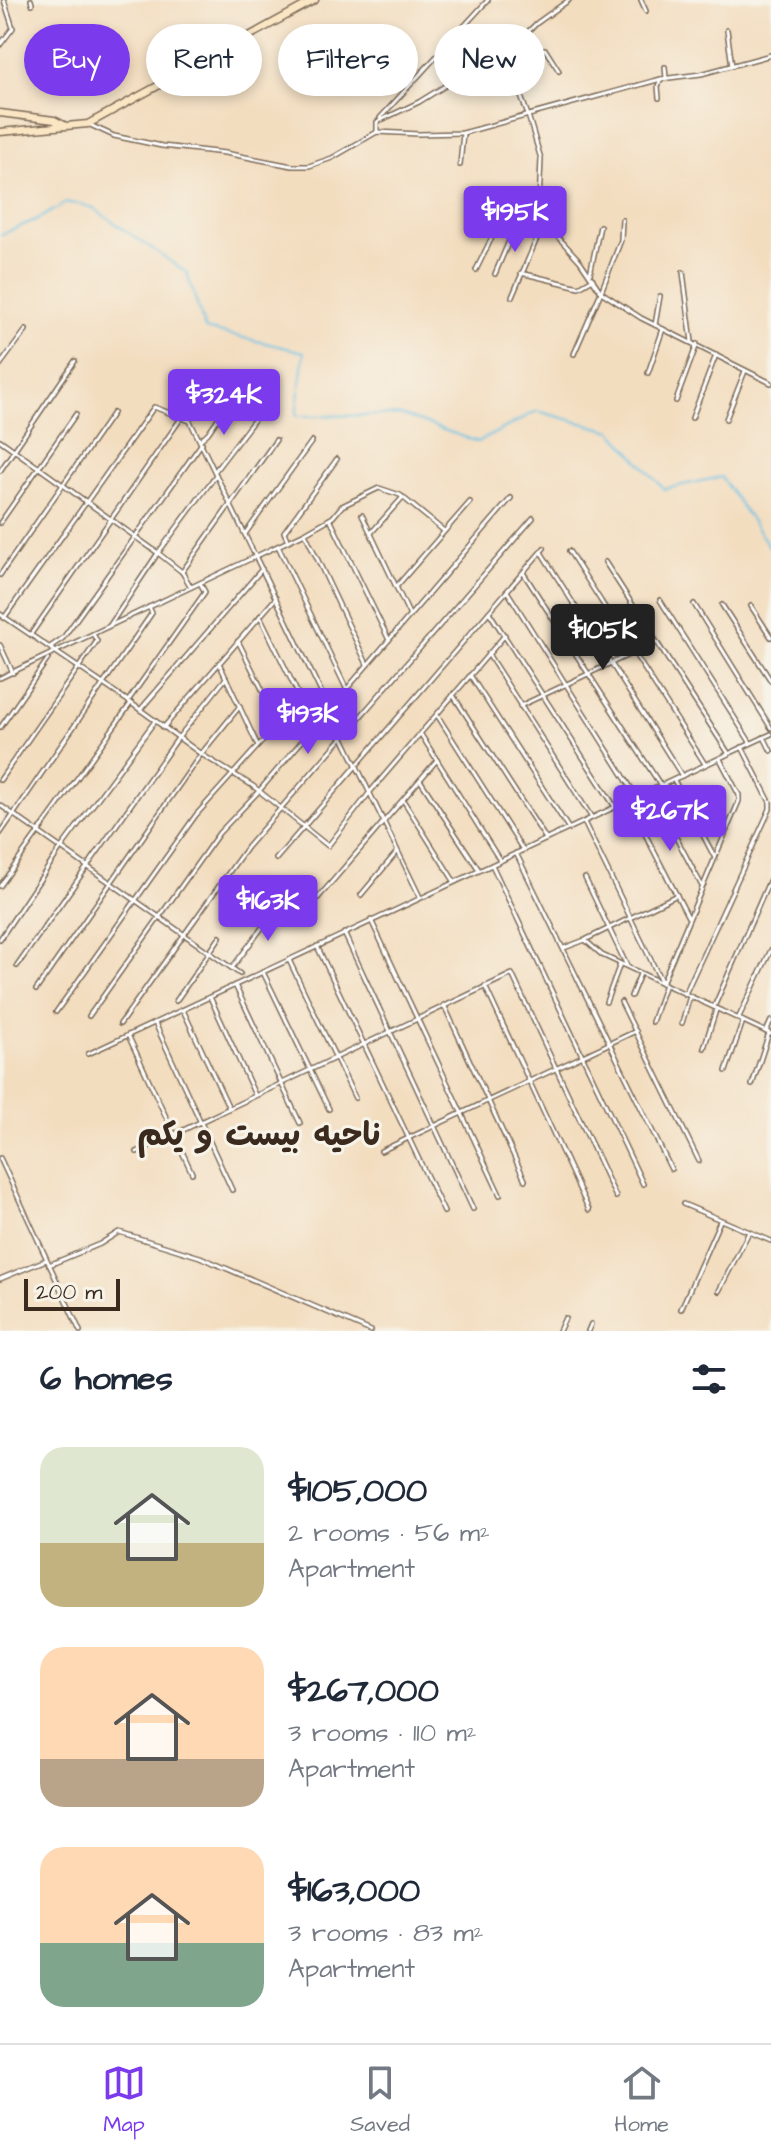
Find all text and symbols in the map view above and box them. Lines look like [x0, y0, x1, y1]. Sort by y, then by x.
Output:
chip: Buy [24, 24, 130, 96]
chip: Rent [146, 24, 262, 96]
chip: Filters [278, 24, 418, 96]
chip: New [434, 24, 545, 96]
pin: $195K [459, 186, 571, 254]
text: $195K [482, 194, 548, 230]
pin: $324K [168, 369, 280, 437]
text: $324K [186, 377, 262, 413]
pin: $105K [547, 604, 659, 672]
text: $105K [569, 612, 637, 648]
pin: $193K [252, 688, 364, 756]
text: $193K [277, 696, 339, 732]
pin: $267K [614, 785, 726, 853]
text: $267K [631, 793, 709, 829]
pin: $163K [212, 875, 324, 943]
text: $163K [236, 883, 300, 919]
district label: ناحیه بیست و یکم [137, 1113, 381, 1158]
scale bar [24, 1275, 120, 1311]
text: 200 m [36, 1277, 102, 1308]
text: 6 homes [40, 1355, 173, 1403]
icon: filters [687, 1357, 731, 1401]
text: $105,000 [288, 1467, 427, 1515]
icon: home [104, 1479, 200, 1575]
text: 2 rooms · 56 m² [288, 1515, 490, 1551]
text: Apartment [288, 1551, 415, 1587]
text: $267,000 [288, 1667, 439, 1715]
icon: home [104, 1679, 200, 1775]
text: 3 rooms · 110 m² [288, 1715, 476, 1751]
text: Apartment [288, 1751, 415, 1787]
text: $163,000 [288, 1867, 420, 1915]
icon: home [104, 1879, 200, 1975]
text: 3 rooms · 83 m² [288, 1915, 483, 1951]
text: Apartment [288, 1951, 415, 1987]
tab: Map [102, 2061, 146, 2140]
tab: Saved [350, 2061, 410, 2140]
tab: Home [614, 2061, 669, 2140]

